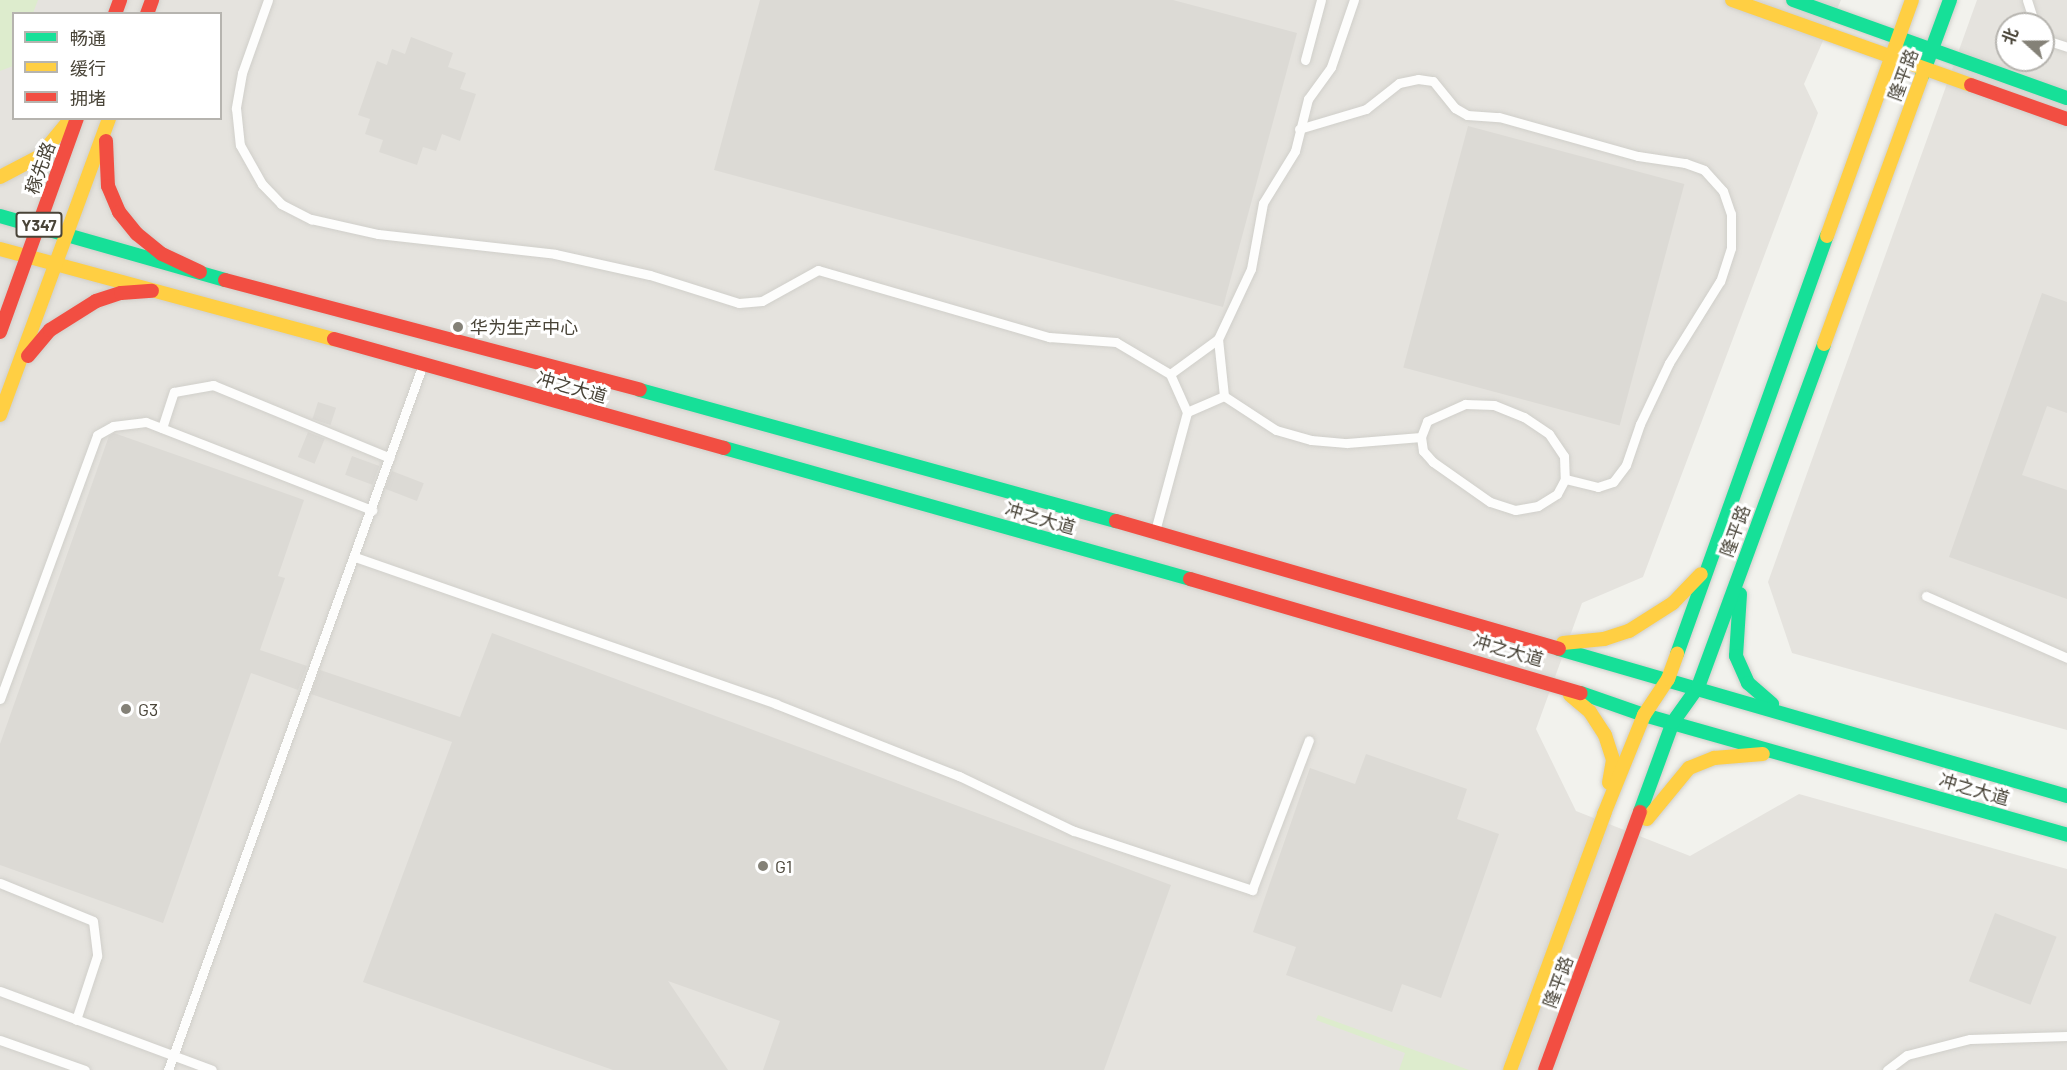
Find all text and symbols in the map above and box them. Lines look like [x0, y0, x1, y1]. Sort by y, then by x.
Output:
legend [12, 12, 222, 120]
north arrow [1995, 12, 2055, 72]
text: 北 [1998, 25, 2021, 47]
text: 畅通 [70, 27, 106, 49]
street label: 隆平路 [1884, 46, 1922, 104]
text: 缓行 [70, 57, 106, 79]
text: 拥堵 [70, 87, 106, 109]
street label: 稼先路 [21, 139, 59, 197]
road number: Y347 [15, 212, 63, 238]
place label: 华为生产中心 [470, 316, 578, 338]
marker: 华为生产中心 [451, 320, 465, 334]
street label: 冲之大道 [534, 367, 610, 407]
street label: 冲之大道 [1002, 498, 1078, 538]
street label: 隆平路 [1716, 502, 1754, 560]
street label: 冲之大道 [1470, 630, 1546, 670]
place label: G3 [138, 698, 158, 720]
marker: G3 [119, 702, 133, 716]
street label: 冲之大道 [1936, 769, 2012, 809]
place label: G1 [775, 855, 792, 877]
marker: G1 [756, 859, 770, 873]
street label: 隆平路 [1539, 953, 1577, 1011]

